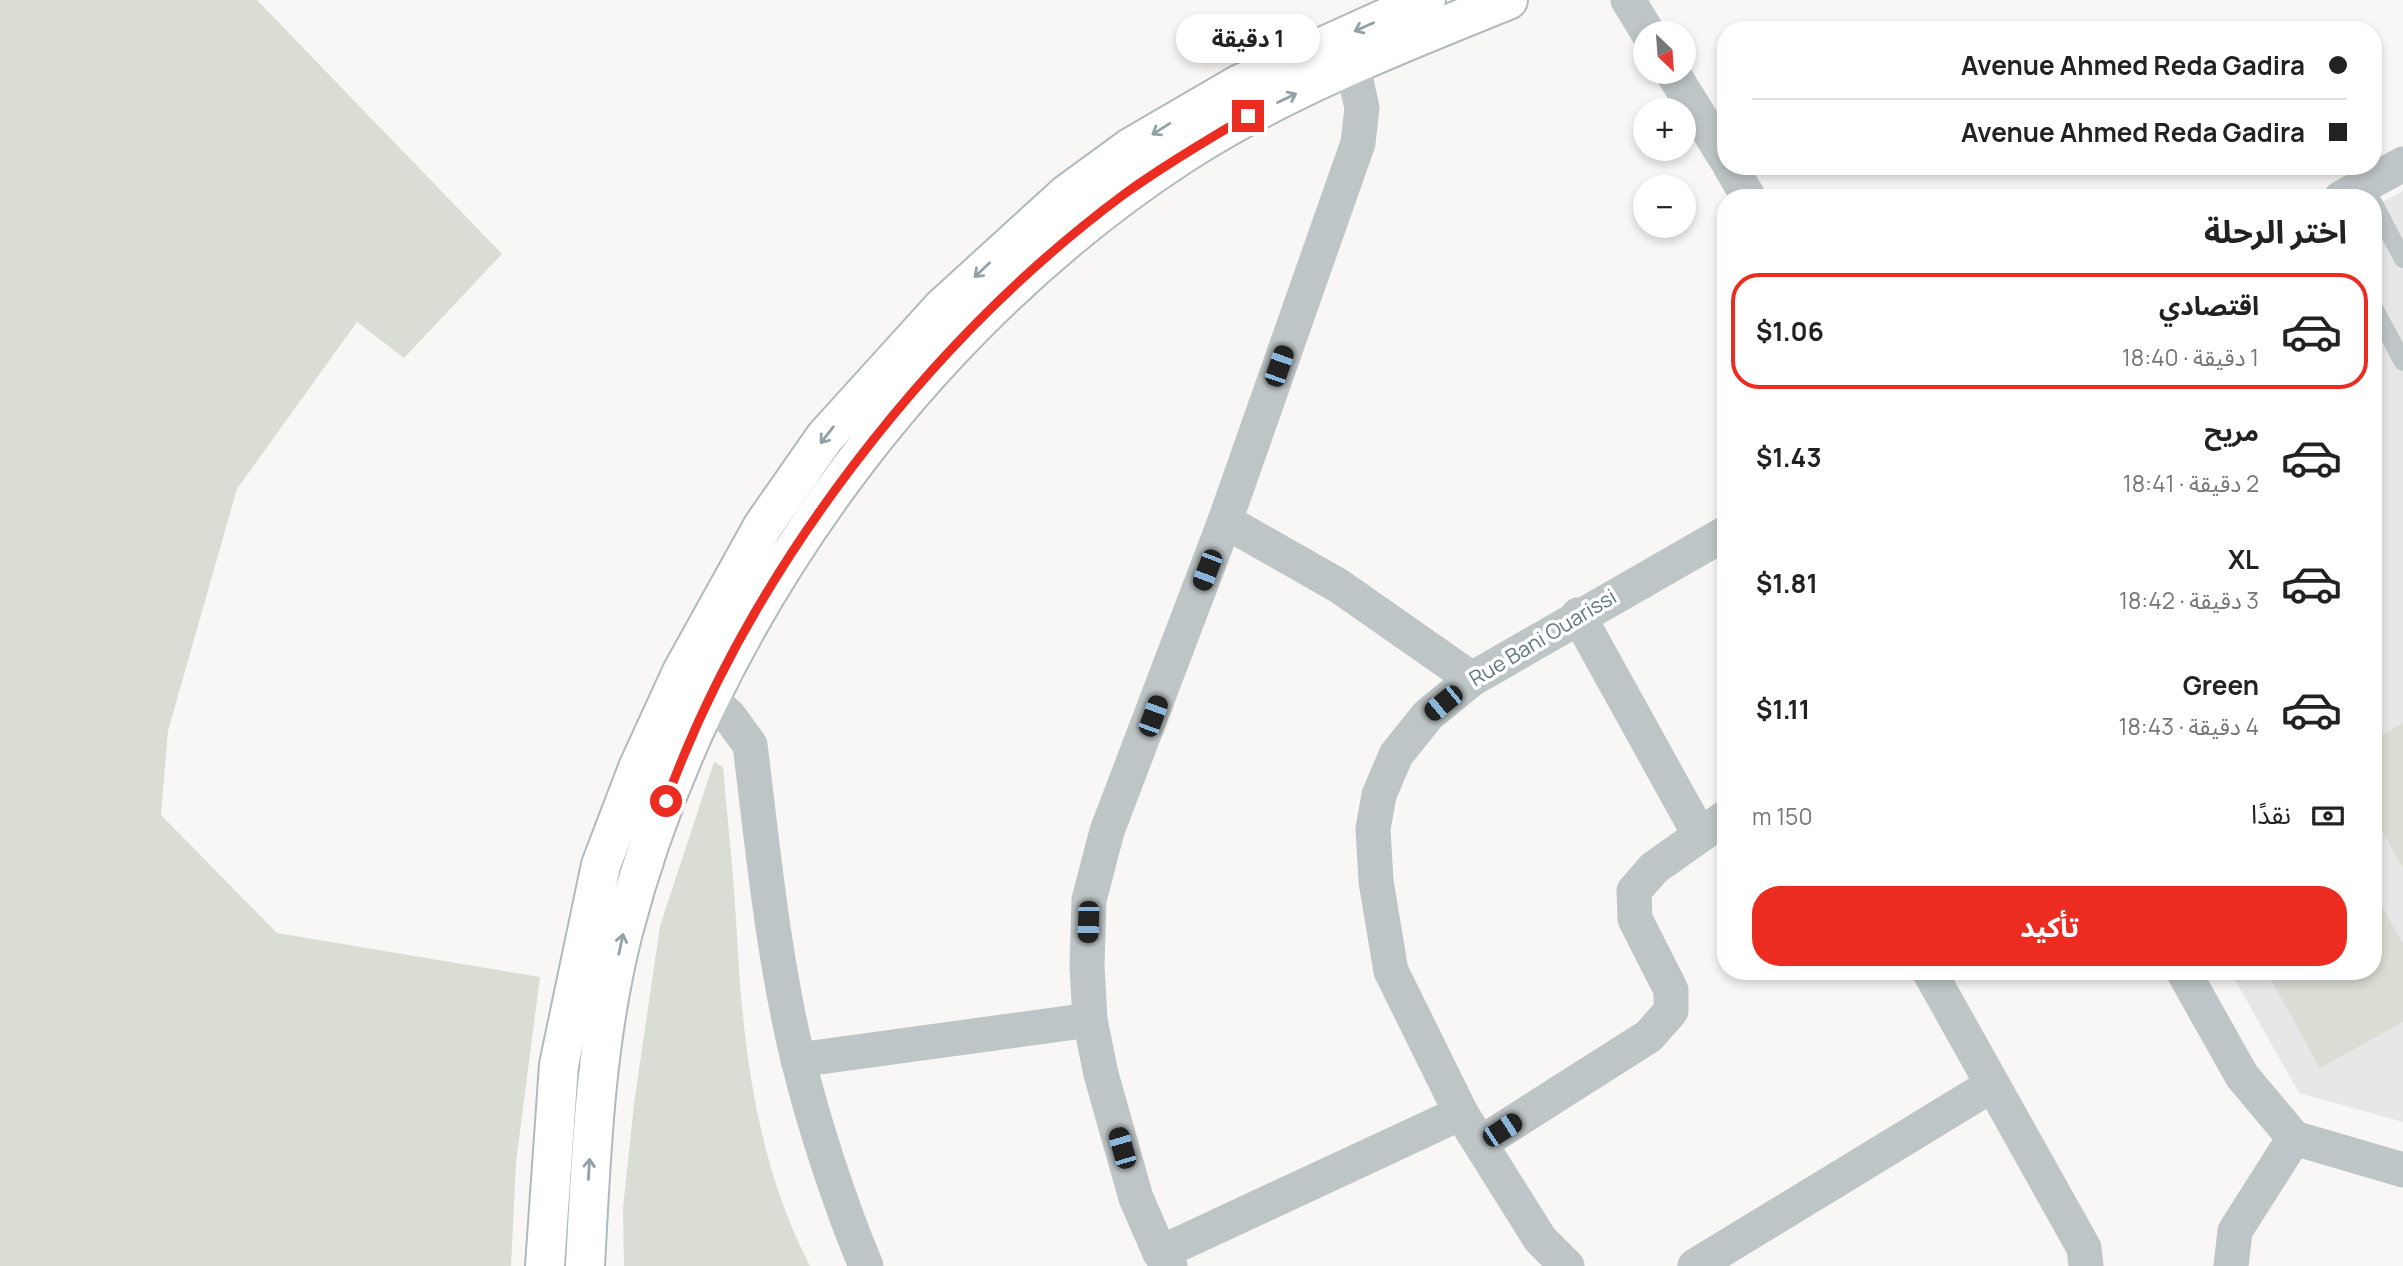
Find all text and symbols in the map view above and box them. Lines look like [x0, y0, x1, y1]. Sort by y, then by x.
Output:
callout: 1 دقيقة [1176, 15, 1320, 64]
north arrow [1633, 21, 1696, 84]
map controls [1633, 21, 1696, 238]
text: 1 دقيقة [1212, 22, 1284, 54]
one-way arrow [1354, 22, 1375, 35]
text: Avenue Ahmed Reda Gadira [1961, 47, 2305, 83]
one-way arrow [1276, 91, 1297, 104]
button: + [1633, 98, 1696, 161]
route end [1232, 100, 1264, 132]
text: Avenue Ahmed Reda Gadira [1961, 114, 2305, 150]
one-way arrow [1151, 123, 1171, 137]
button: − [1633, 175, 1696, 238]
text: اختر الرحلة [2204, 209, 2347, 253]
one-way arrow [974, 261, 991, 278]
text: اقتصادي [2159, 287, 2259, 323]
icon: car [2280, 300, 2343, 363]
text: $1.06 [1756, 313, 1824, 349]
text: 1 دقيقة · 18:40 [2122, 341, 2259, 373]
car [1263, 343, 1296, 389]
text: مريح [2204, 413, 2259, 449]
one-way arrow [819, 426, 835, 444]
icon: car [2280, 426, 2343, 489]
text: $1.43 [1756, 439, 1822, 475]
text: 2 دقيقة · 18:41 [2123, 467, 2259, 499]
text: XL [2228, 541, 2259, 577]
car [1190, 547, 1225, 593]
icon: car [2280, 552, 2343, 615]
text: $1.81 [1756, 565, 1818, 601]
street label: Rue Bani Ouarissi [1464, 582, 1621, 692]
text: 3 دقيقة · 18:42 [2119, 584, 2259, 616]
text: Green [2183, 667, 2259, 703]
icon: car [2280, 678, 2343, 741]
car [1421, 682, 1466, 724]
text: $1.11 [1756, 691, 1810, 727]
car [1136, 693, 1171, 739]
text: 4 دقيقة · 18:43 [2119, 710, 2259, 742]
route start [650, 785, 682, 817]
text: نقدًا [2251, 796, 2291, 832]
icon: cash [2309, 797, 2347, 835]
text: 150 m [1752, 800, 1812, 832]
button: تأكيد [1752, 886, 2347, 966]
car [1077, 901, 1100, 943]
one-way arrow [614, 933, 628, 956]
car [1479, 1110, 1526, 1150]
car [1107, 1125, 1138, 1171]
one-way arrow [583, 1158, 596, 1181]

